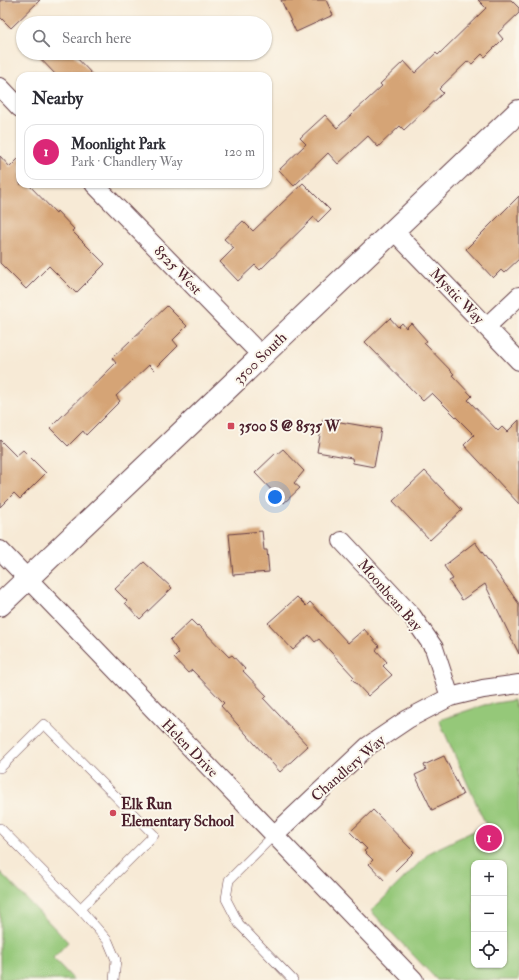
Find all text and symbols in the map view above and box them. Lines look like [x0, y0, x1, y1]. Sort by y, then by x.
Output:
search box [16, 16, 272, 60]
icon: search [30, 27, 52, 49]
text: Search here [62, 29, 131, 48]
text: Nearby [32, 88, 83, 109]
text: Moonlight Park [71, 135, 166, 154]
text: 1 [44, 144, 48, 160]
text: 120 m [224, 144, 255, 160]
text: Park · Chandlery Way [71, 154, 182, 170]
street label: 8525 West [150, 242, 206, 299]
street label: Mystic Way [425, 264, 488, 329]
street label: 3500 South [230, 328, 291, 388]
place label: 3500 S @ 8535 W [239, 417, 341, 436]
marker: 3500 S @ 8535 W [226, 421, 236, 431]
your location [265, 487, 285, 507]
street label: Moonbean Bay [353, 555, 426, 636]
street label: Helen Drive [157, 715, 222, 781]
street label: Chandlery Way [307, 731, 390, 806]
place label: Elk Run Elementary School [121, 795, 234, 832]
marker: Elk Run Elementary School [108, 808, 118, 818]
pin: 1 [476, 823, 502, 853]
map controls [471, 860, 507, 968]
button: + [471, 860, 507, 896]
button: − [471, 896, 507, 932]
button: locate [471, 932, 507, 968]

